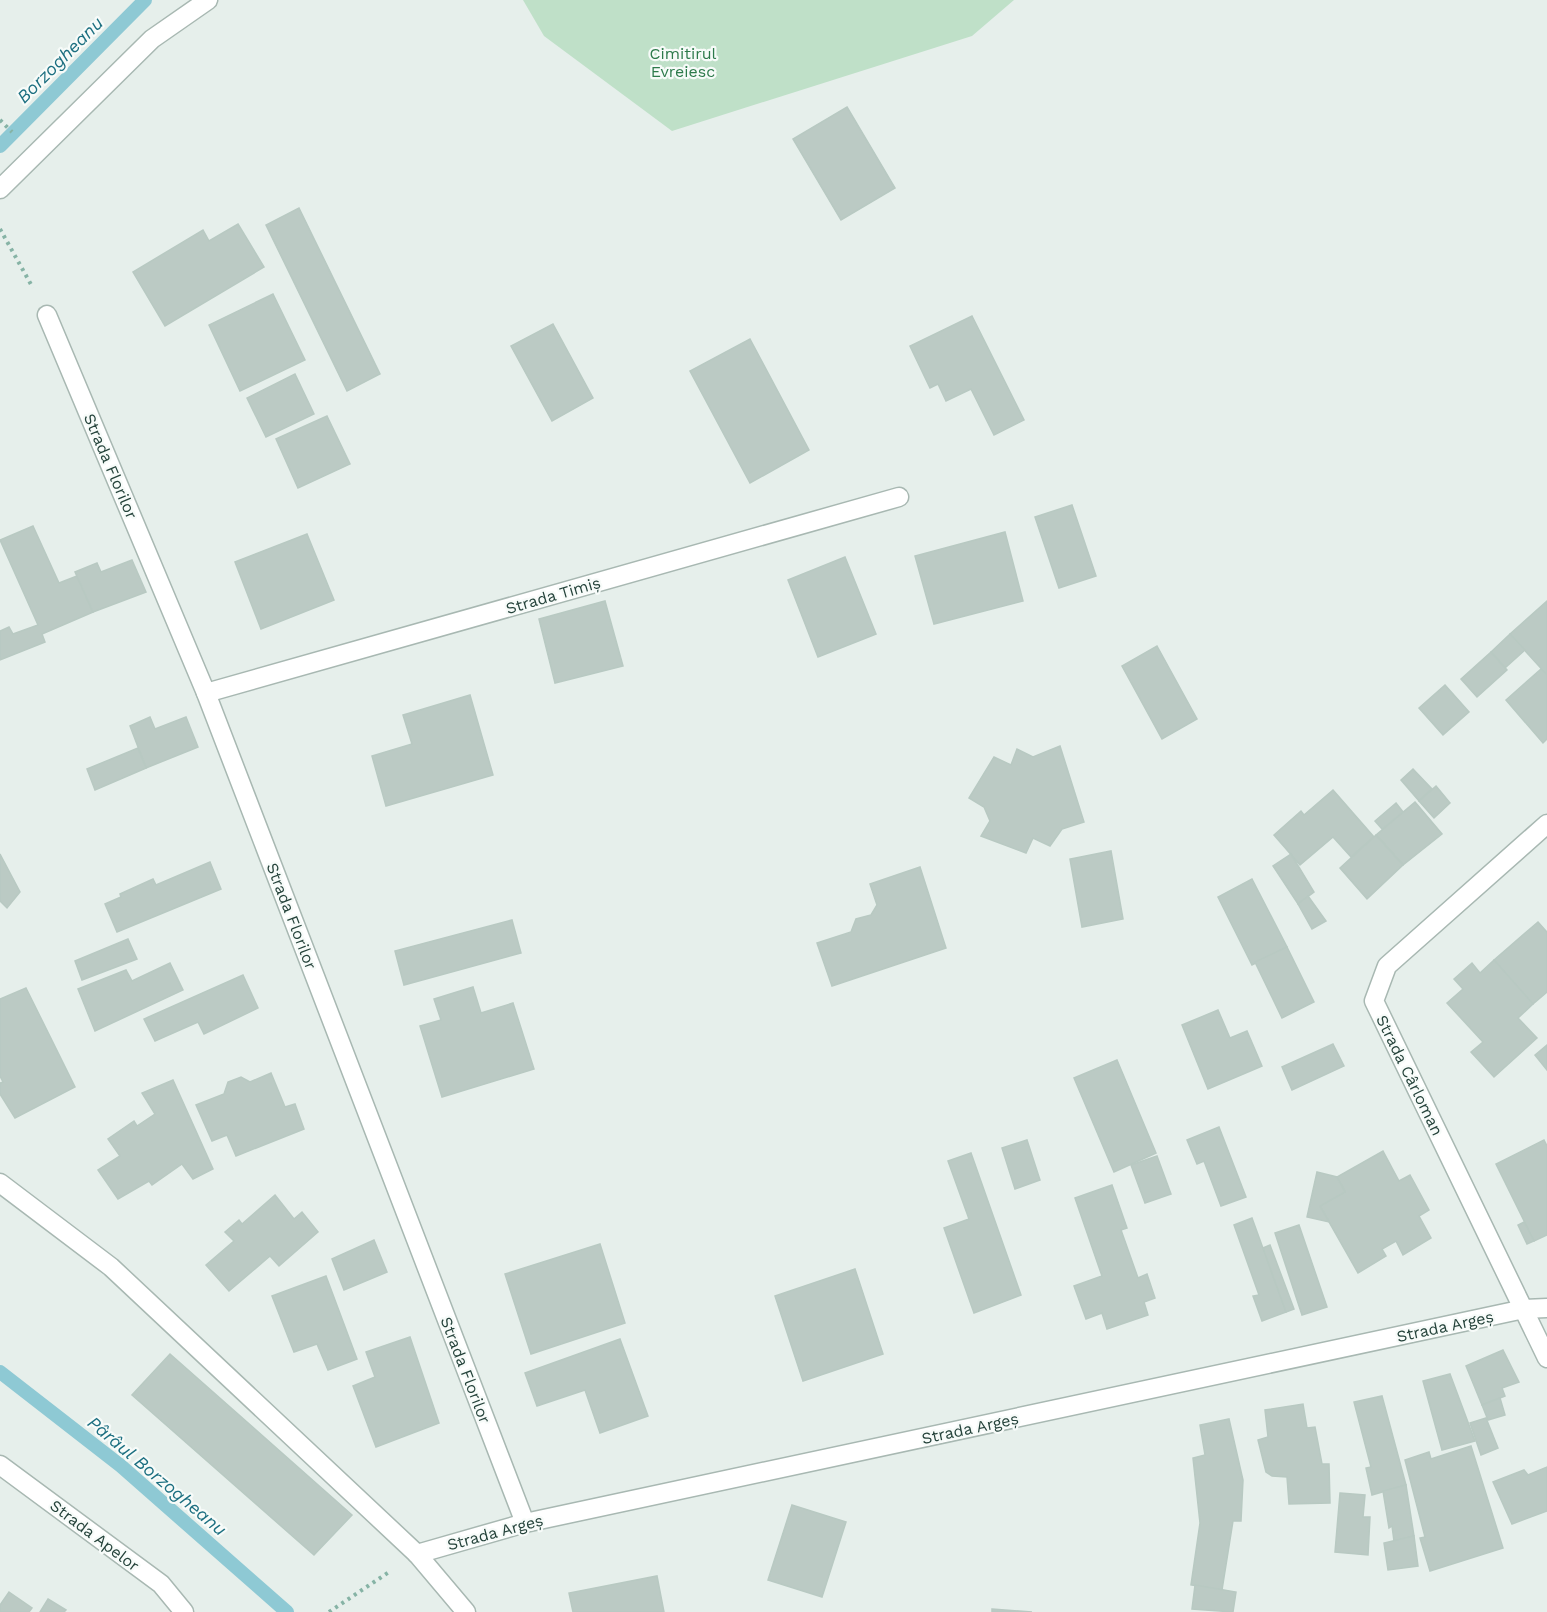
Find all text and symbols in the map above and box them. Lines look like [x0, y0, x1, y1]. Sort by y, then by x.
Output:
water label: Borzogheanu [12, 12, 107, 107]
park label: Cimitirul Evreiesc [650, 44, 717, 81]
street label: Strada Florilor [80, 411, 141, 522]
street label: Strada Timiș [504, 573, 603, 618]
street label: Strada Florilor [262, 860, 321, 973]
street label: Strada Cârloman [1372, 1012, 1447, 1139]
street label: Strada Argeș [1395, 1307, 1495, 1346]
street label: Strada Florilor [436, 1314, 495, 1427]
street label: Strada Argeș [920, 1409, 1020, 1448]
water label: Pârâul Borzogheanu [84, 1411, 231, 1540]
street label: Strada Apelor [46, 1496, 143, 1575]
street label: Strada Argeș [445, 1511, 545, 1554]

